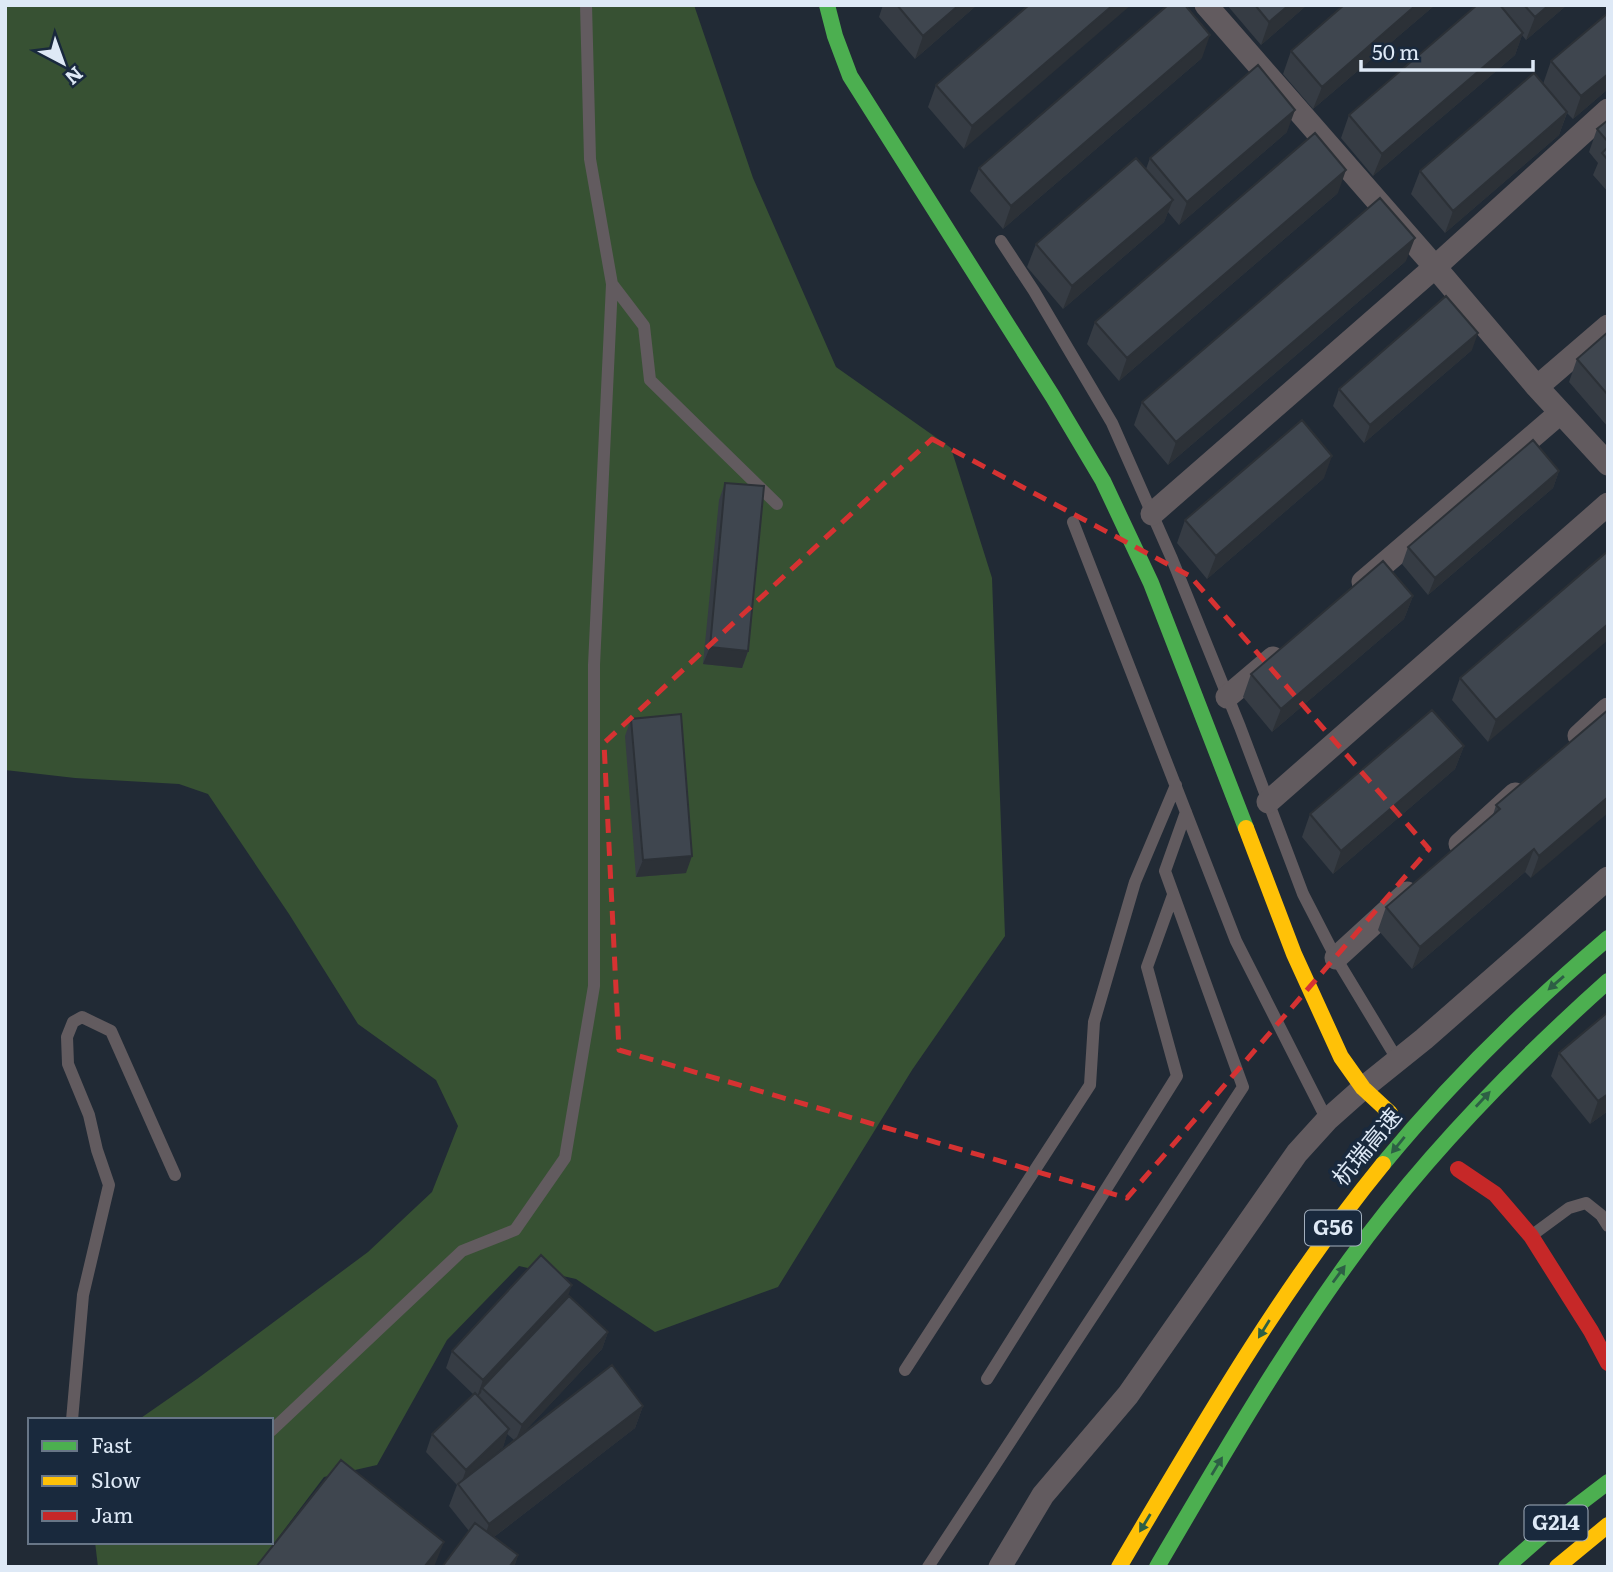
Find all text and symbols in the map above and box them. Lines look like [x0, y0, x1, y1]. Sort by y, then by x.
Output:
north arrow [28, 28, 98, 98]
scale bar [1361, 28, 1532, 72]
text: 50 m [1372, 35, 1419, 66]
text: N [60, 61, 90, 92]
one-way arrow [1548, 974, 1565, 990]
one-way arrow [1475, 1090, 1491, 1108]
street label: 杭瑞高速 [1323, 1100, 1408, 1192]
one-way arrow [1390, 1136, 1405, 1154]
road number: G56 [1305, 1210, 1361, 1246]
one-way arrow [1332, 1265, 1346, 1283]
one-way arrow [1257, 1319, 1270, 1338]
legend [28, 1418, 273, 1544]
text: Fast [91, 1428, 132, 1459]
one-way arrow [1211, 1457, 1223, 1476]
text: Slow [91, 1463, 141, 1494]
text: Jam [91, 1498, 133, 1529]
road number: G214 [1524, 1506, 1588, 1540]
one-way arrow [1139, 1514, 1152, 1533]

